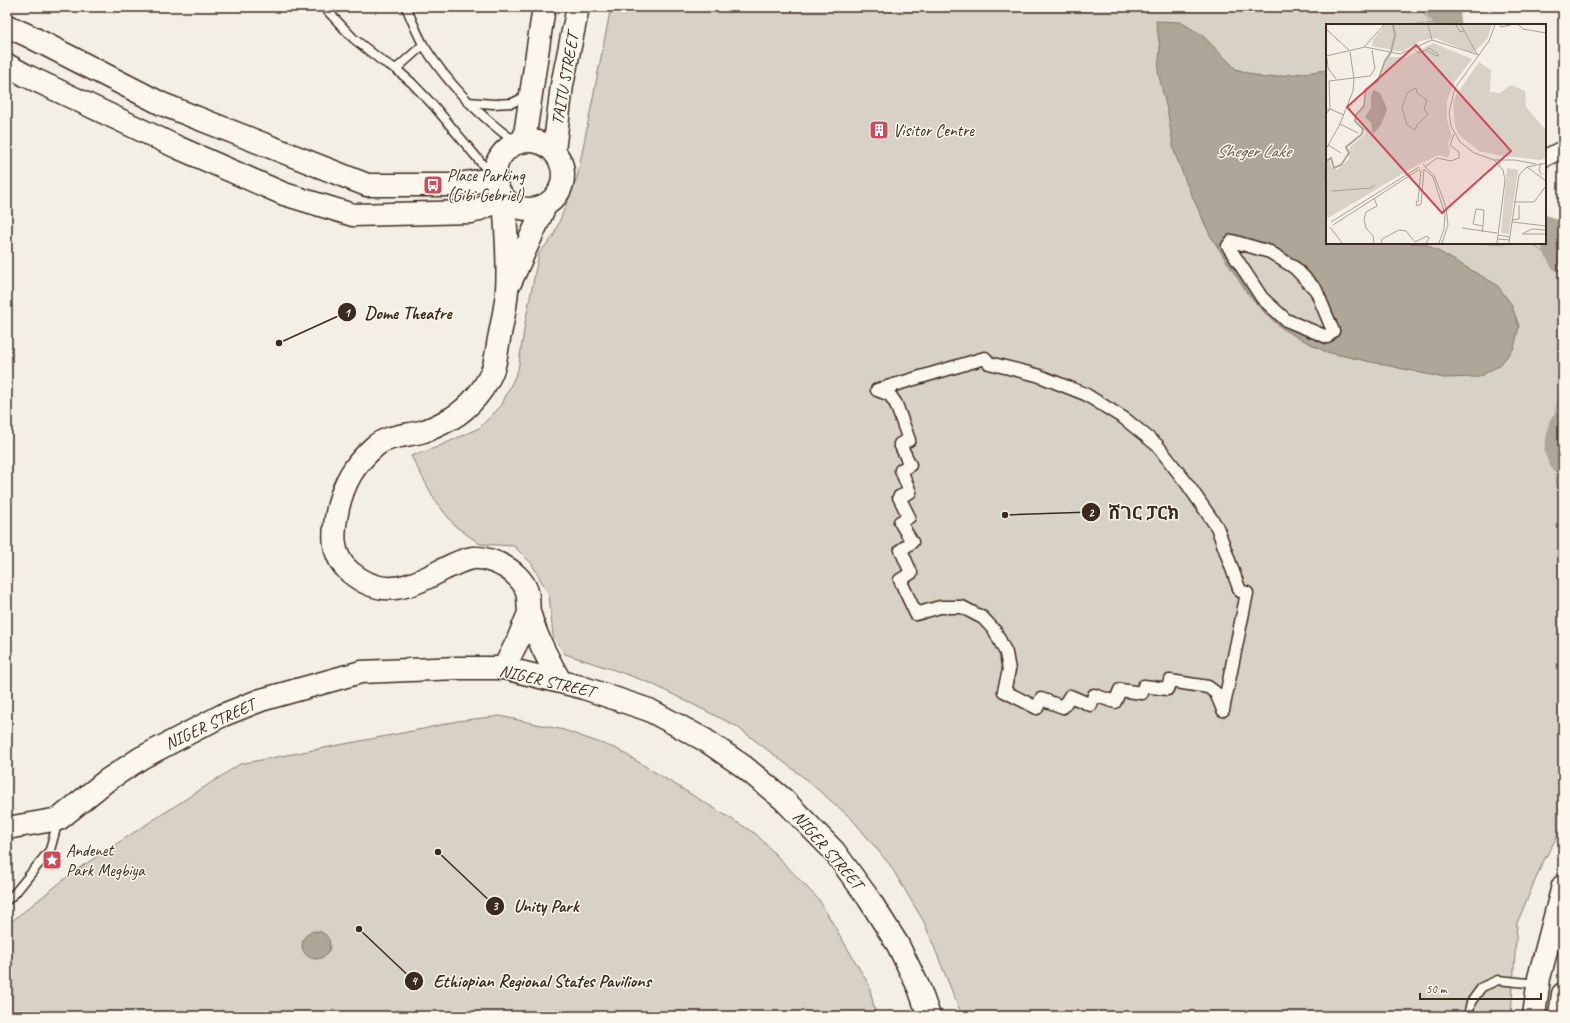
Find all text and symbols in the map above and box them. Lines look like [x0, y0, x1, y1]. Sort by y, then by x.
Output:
inset map [1326, 24, 1546, 244]
street label: TAITU STREET [547, 27, 584, 127]
building icon: Visitor Centre [868, 119, 890, 141]
place label: Visitor Centre [893, 120, 975, 141]
water label: Sheger Lake [1216, 140, 1293, 162]
place label: Place Parking (Gibi Gebriel) [447, 165, 525, 206]
bus stop icon: Place Parking (Gibi Gebriel) [422, 174, 444, 196]
callout: Dome Theatre [337, 297, 460, 327]
text: Dome Theatre [365, 302, 453, 324]
text: 1 [344, 305, 351, 321]
callout: ሸገር ፓርክ [1081, 497, 1188, 527]
text: ሸገር ፓርክ [1109, 502, 1179, 524]
text: 2 [1088, 505, 1095, 521]
street label: NIGER STREET [497, 660, 600, 703]
street label: NIGER STREET [162, 693, 261, 754]
street label: NIGER STREET [788, 806, 870, 896]
place label: Andenet Park Megbiya [66, 840, 146, 881]
place icon: Andenet Park Megbiya [41, 849, 63, 871]
callout: Unity Park [485, 891, 587, 921]
text: Unity Park [513, 895, 581, 917]
text: 3 [492, 898, 499, 914]
callout: Ethiopian Regional States Pavilions [404, 966, 660, 996]
text: Ethiopian Regional States Pavilions [433, 970, 652, 992]
text: 4 [411, 973, 418, 989]
scale bar [1420, 975, 1541, 1001]
text: 50 m [1426, 981, 1448, 997]

